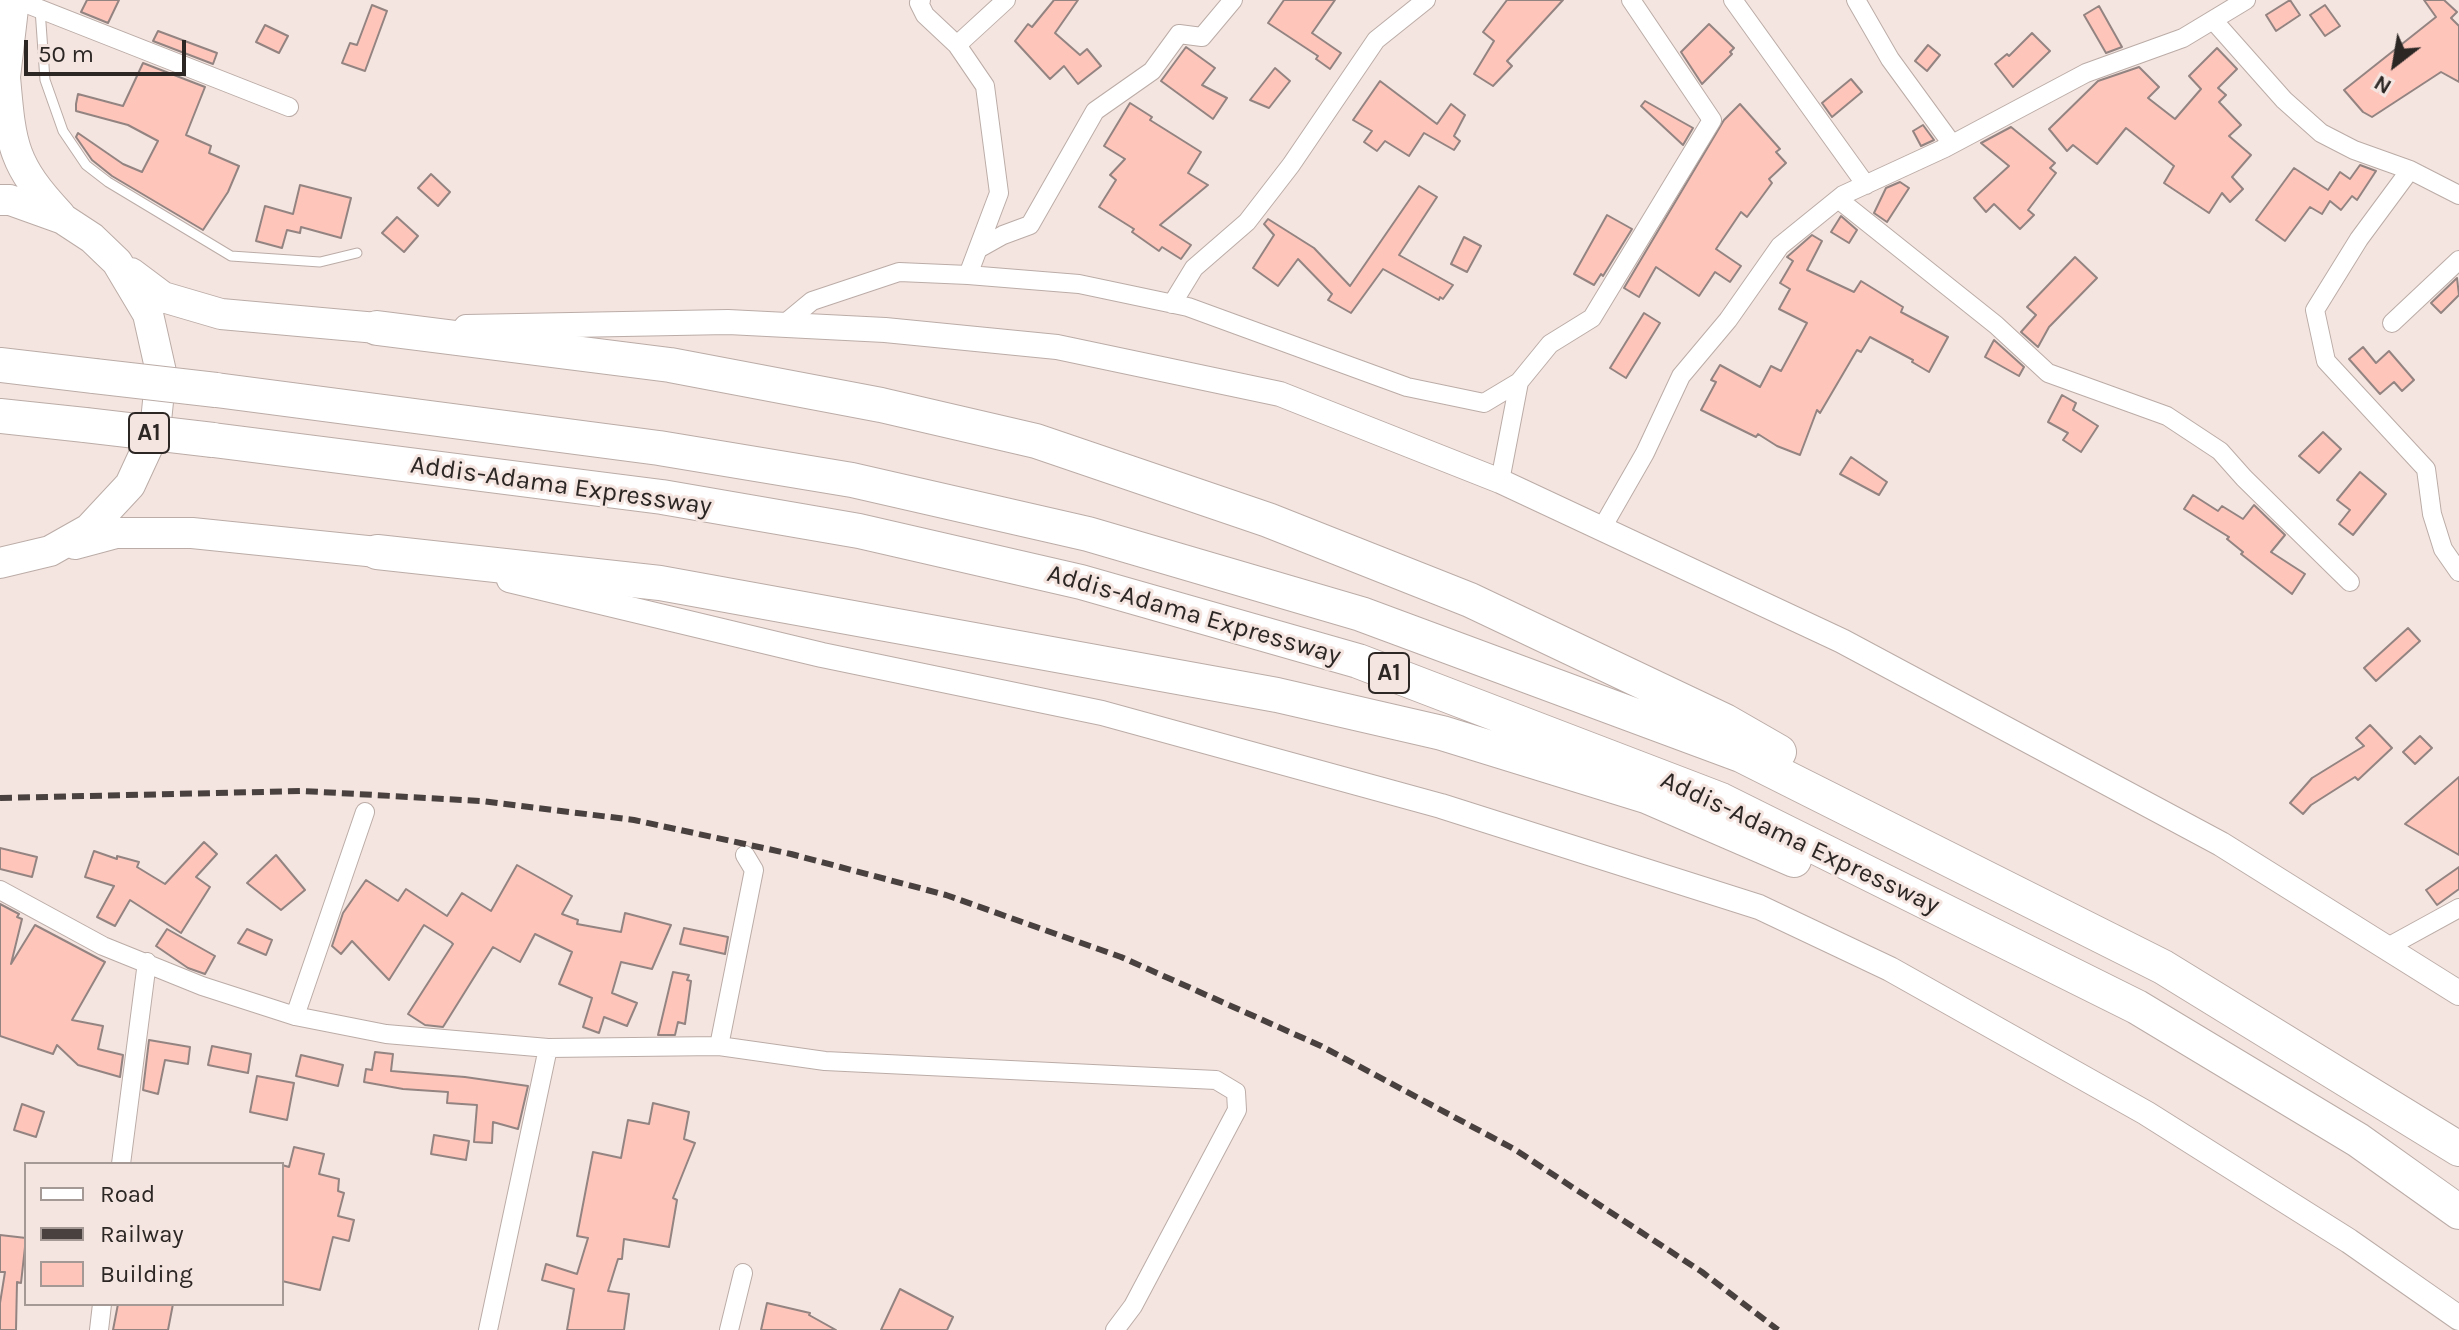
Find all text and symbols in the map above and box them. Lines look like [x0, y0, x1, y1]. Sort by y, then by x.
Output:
scale bar [28, 24, 190, 74]
north arrow [2355, 24, 2435, 104]
text: 50 m [38, 40, 94, 68]
text: N [2369, 69, 2396, 100]
road number: A1 [129, 413, 169, 453]
street label: Addis-Adama Expressway [408, 449, 714, 523]
street label: Addis-Adama Expressway [1044, 558, 1344, 672]
road number: A1 [1369, 653, 1409, 693]
street label: Addis-Adama Expressway [1656, 765, 1944, 921]
legend [24, 1162, 284, 1306]
text: Road [100, 1180, 155, 1208]
text: Railway [100, 1220, 184, 1248]
text: Building [100, 1260, 193, 1288]

